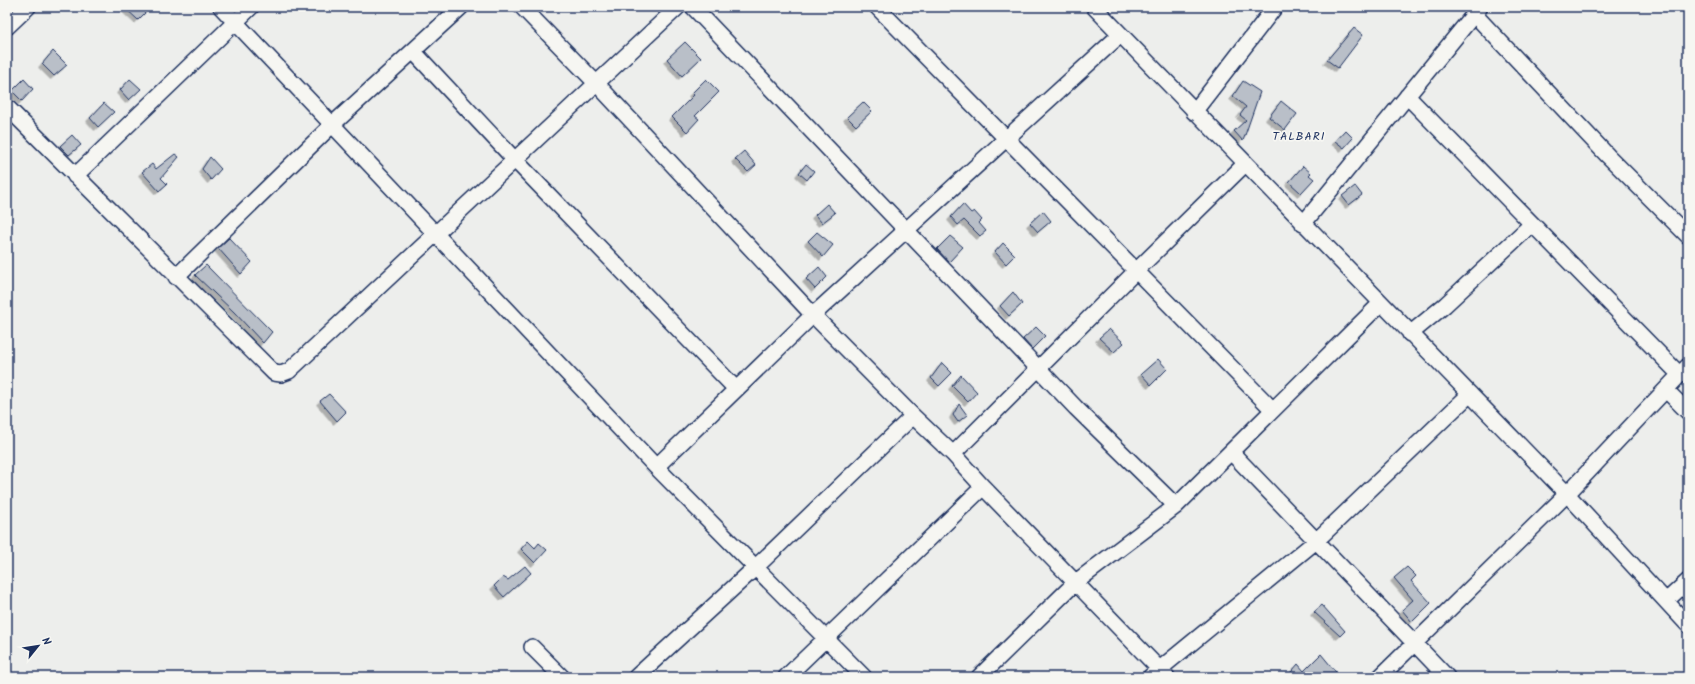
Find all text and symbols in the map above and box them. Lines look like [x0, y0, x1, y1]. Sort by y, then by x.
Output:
district label: TALBARI [1273, 127, 1325, 146]
north arrow [18, 626, 58, 666]
text: N [36, 634, 55, 649]

